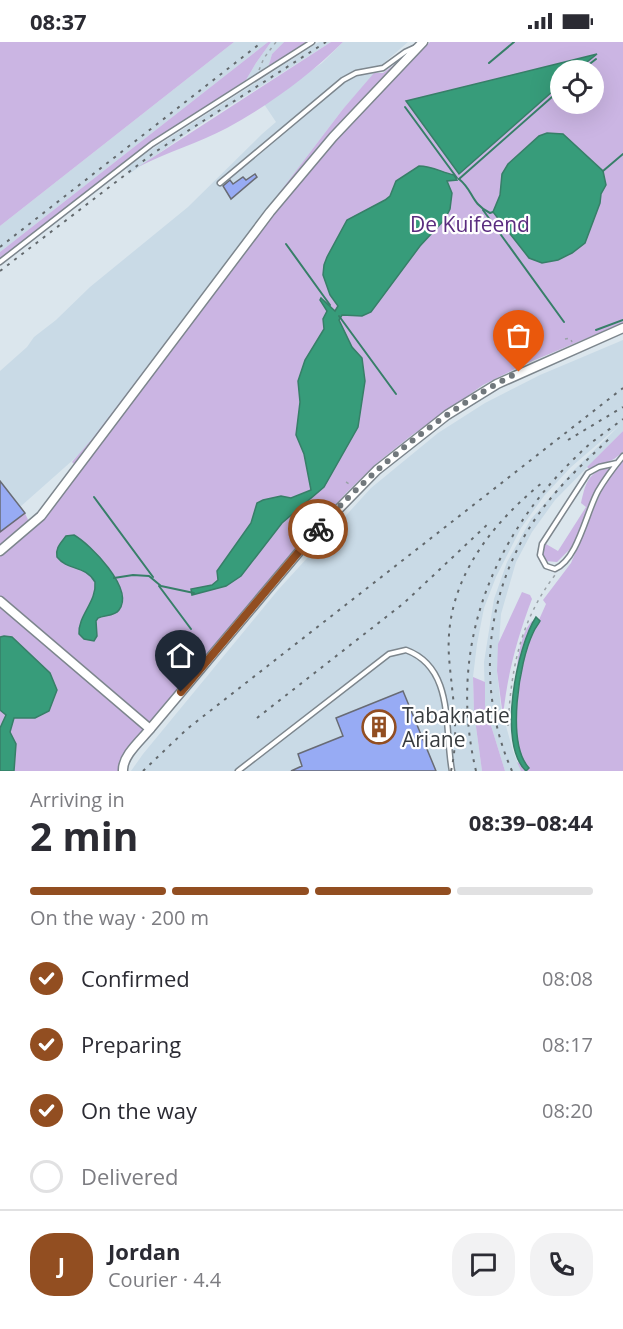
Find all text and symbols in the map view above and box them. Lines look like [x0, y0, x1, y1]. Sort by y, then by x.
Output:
text: 08:37 [30, 6, 87, 36]
map controls [550, 60, 604, 114]
button: locate [550, 60, 604, 114]
park label: De Kuifeend [410, 210, 530, 238]
pin [493, 310, 544, 372]
icon: bag [502, 319, 535, 352]
courier [288, 499, 348, 559]
icon: bike [302, 513, 335, 546]
pin [155, 630, 206, 692]
icon: home [164, 639, 197, 672]
place label: Tabaknatie Ariane [402, 701, 510, 753]
building icon: Tabaknatie Ariane [361, 709, 397, 745]
text: Arriving in [30, 786, 125, 813]
text: 08:39–08:44 [469, 807, 593, 837]
text: 2 min [30, 809, 138, 862]
text: On the way · 200 m [30, 904, 209, 931]
icon: check [30, 962, 63, 995]
text: Confirmed [81, 963, 190, 993]
text: 08:08 [542, 965, 593, 992]
icon: check [30, 1028, 63, 1061]
text: Preparing [81, 1029, 181, 1059]
text: 08:17 [542, 1031, 593, 1058]
icon: check [30, 1094, 63, 1127]
text: On the way [81, 1095, 197, 1125]
text: 08:20 [542, 1097, 593, 1124]
text: Delivered [81, 1161, 179, 1191]
button: chat [452, 1233, 515, 1296]
button: phone [530, 1233, 593, 1296]
text: Jordan [108, 1236, 181, 1266]
text: J [58, 1249, 65, 1279]
text: Courier · 4.4 [108, 1266, 221, 1293]

